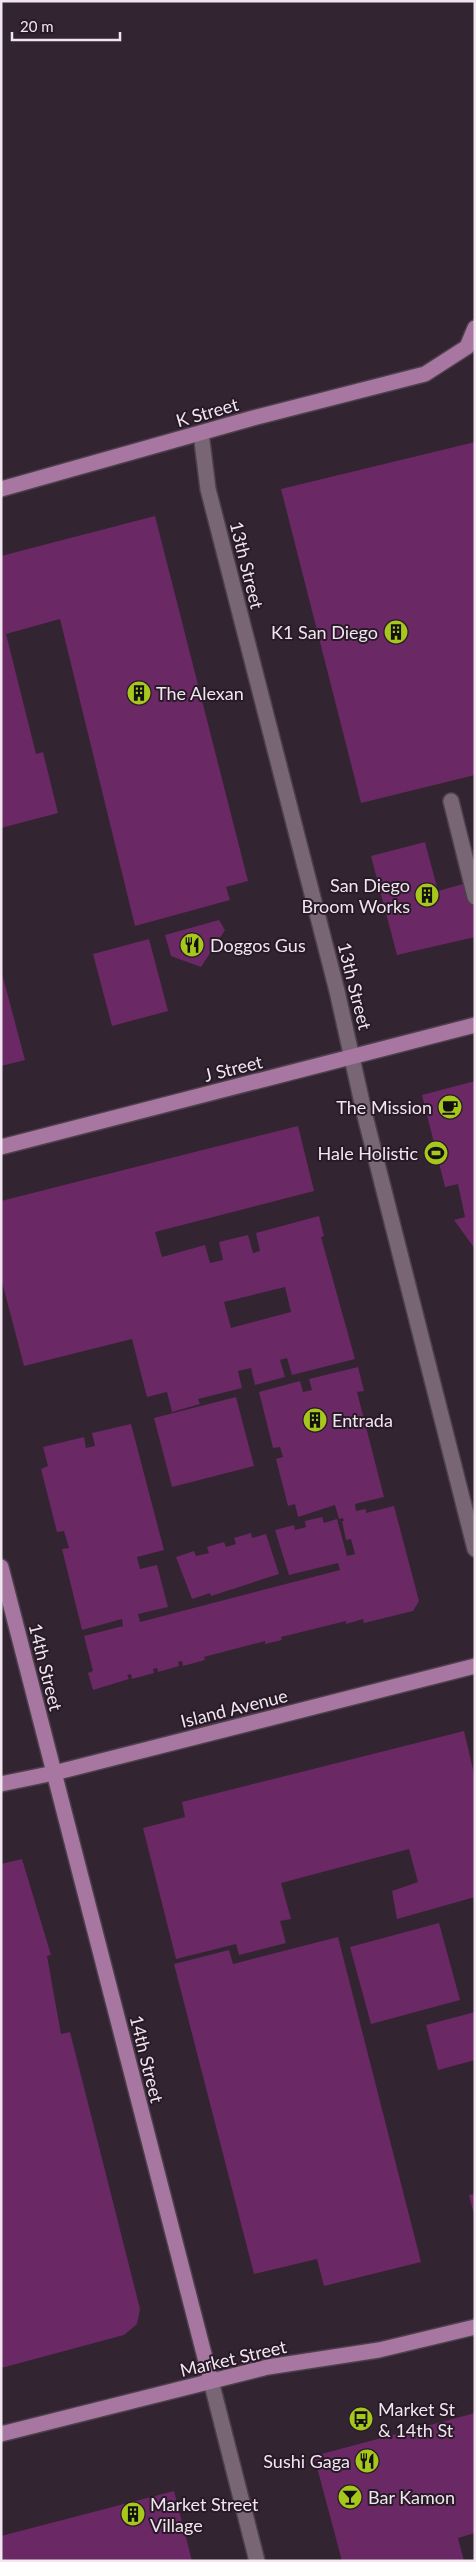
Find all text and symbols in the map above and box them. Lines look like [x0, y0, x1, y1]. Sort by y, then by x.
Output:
scale bar [12, 10, 120, 42]
text: 20 m [20, 17, 54, 35]
street label: K Street [173, 392, 241, 431]
street label: 13th Street [226, 519, 269, 612]
building icon: K1 San Diego [383, 619, 409, 645]
place label: K1 San Diego [271, 621, 378, 643]
building icon: The Alexan [126, 680, 152, 706]
place label: The Alexan [156, 682, 244, 704]
place label: San Diego Broom Works [301, 874, 410, 917]
building icon: San Diego Broom Works [414, 882, 440, 908]
restaurant icon: Doggos Gus [179, 932, 205, 958]
place label: Doggos Gus [210, 934, 306, 956]
street label: 13th Street [334, 940, 377, 1033]
street label: J Street [201, 1050, 265, 1086]
cafe icon: The Mission [437, 1094, 463, 1120]
place label: The Mission [336, 1096, 432, 1118]
sports icon: Hale Holistic [423, 1140, 449, 1166]
place label: Hale Holistic [318, 1142, 418, 1164]
building icon: Entrada [302, 1407, 328, 1433]
place label: Entrada [332, 1409, 393, 1431]
street label: 14th Street [25, 1621, 68, 1714]
street label: Island Avenue [178, 1684, 290, 1732]
street label: 14th Street [126, 2013, 169, 2106]
street label: Market Street [178, 2335, 289, 2381]
place label: Market St & 14th St [378, 2398, 455, 2441]
bus stop icon: Market St & 14th St [348, 2406, 374, 2432]
restaurant icon: Sushi Gaga [354, 2448, 380, 2474]
place label: Sushi Gaga [263, 2450, 350, 2472]
bar icon: Bar Kamon [337, 2484, 363, 2510]
place label: Bar Kamon [368, 2486, 455, 2508]
place label: Market Street Village [150, 2493, 259, 2536]
building icon: Market Street Village [120, 2501, 146, 2527]

